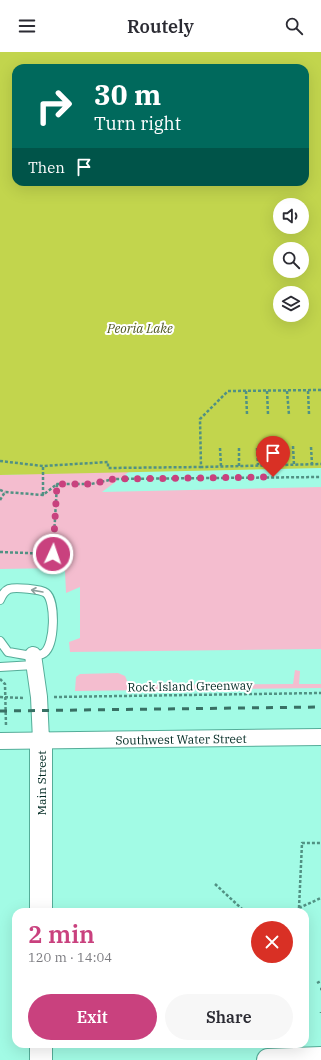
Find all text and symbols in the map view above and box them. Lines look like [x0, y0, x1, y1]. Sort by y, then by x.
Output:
icon: menu [16, 15, 38, 37]
text: Routely [127, 15, 194, 38]
icon: search [283, 15, 305, 37]
text: 30 m [94, 76, 161, 113]
icon: right [28, 80, 80, 132]
text: Turn right [94, 112, 181, 135]
icon: arrive [73, 156, 95, 178]
text: Then [28, 158, 65, 177]
map controls [273, 198, 309, 322]
button: sound [273, 198, 309, 234]
button: search [273, 242, 309, 278]
button: layers [273, 286, 309, 322]
water label: Peoria Lake [106, 320, 173, 337]
pin [256, 436, 290, 477]
icon: arrive [262, 442, 284, 464]
position arrow [32, 533, 74, 575]
one-way arrow [31, 586, 44, 594]
street label: Rock Island Greenway [127, 677, 253, 695]
street label: Southwest Water Street [115, 730, 247, 747]
street label: Main Street [34, 751, 49, 815]
text: 2 min [28, 918, 95, 950]
button: close [251, 921, 293, 963]
text: 120 m · 14:04 [28, 949, 112, 966]
button: Exit [28, 994, 157, 1040]
button: Share [165, 994, 293, 1040]

